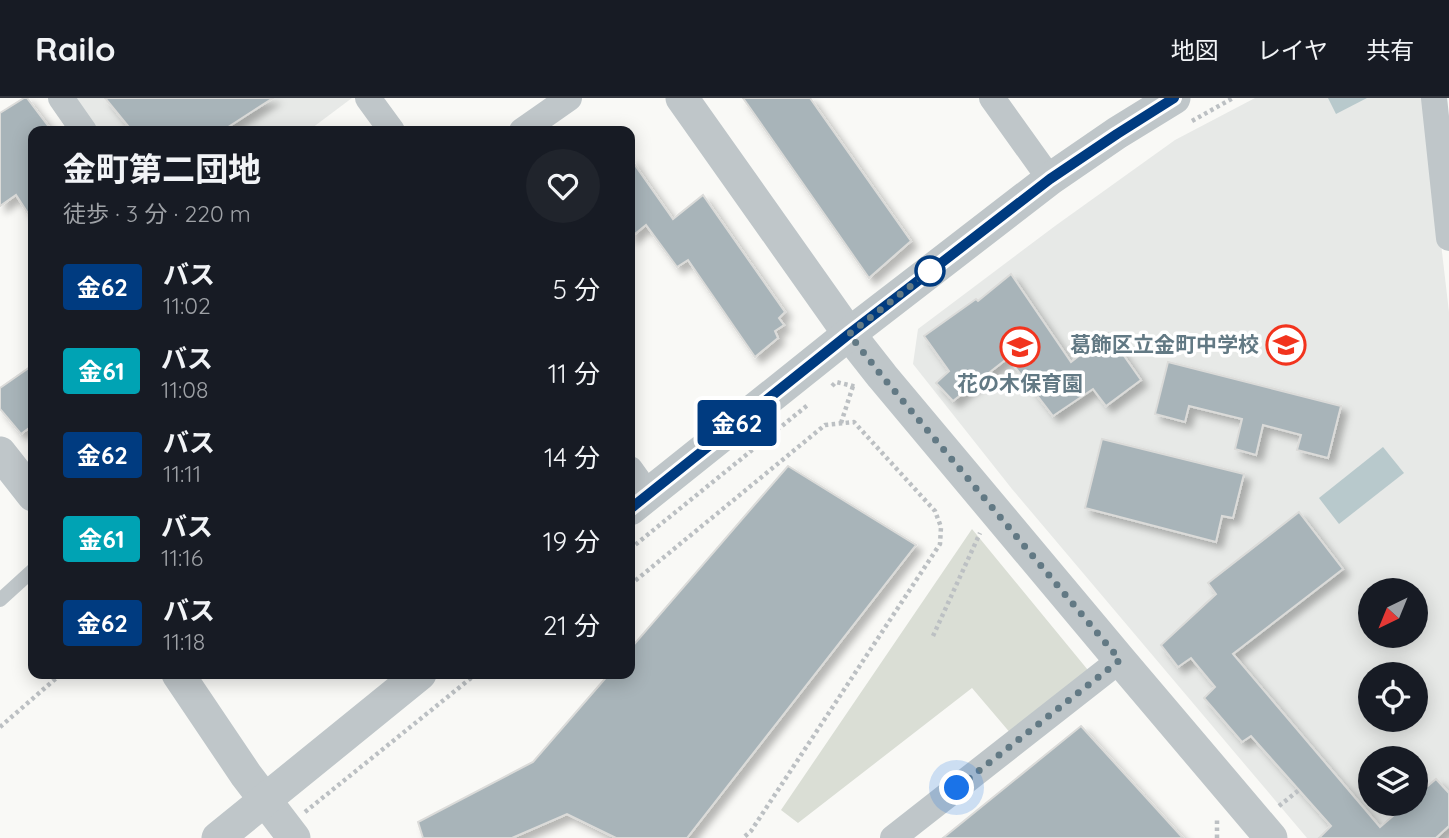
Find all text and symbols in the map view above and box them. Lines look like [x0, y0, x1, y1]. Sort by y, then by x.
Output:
text: Railo [35, 28, 116, 69]
text: 地図 [1171, 35, 1219, 65]
text: レイヤ [1257, 35, 1328, 65]
text: 共有 [1366, 35, 1414, 65]
text: 金町第二団地 [63, 148, 261, 189]
button: heart [526, 149, 600, 223]
text: 徒歩 · 3 分 · 220 m [63, 199, 251, 228]
unlabelled marker [915, 256, 945, 286]
text: バス [163, 258, 215, 291]
text: 金62 [77, 272, 128, 302]
text: 5 分 [553, 273, 600, 306]
text: 11:02 [163, 291, 211, 320]
school or university icon: 葛飾区立金町中学校 [1265, 324, 1307, 366]
school or university icon: 花の木保育園 [999, 326, 1041, 368]
place label: 葛飾区立金町中学校 [1070, 331, 1259, 357]
text: バス [161, 342, 213, 375]
text: 金61 [78, 356, 125, 386]
text: 11 分 [548, 357, 600, 390]
place label: 花の木保育園 [957, 370, 1083, 396]
text: 11:08 [161, 375, 208, 404]
line badge: 金62 [697, 400, 777, 446]
text: 金62 [712, 408, 762, 438]
text: バス [163, 426, 215, 459]
text: 金62 [77, 440, 128, 470]
text: 14 分 [544, 441, 600, 474]
text: 11:11 [163, 459, 201, 488]
text: バス [161, 510, 213, 543]
text: 金61 [78, 524, 125, 554]
text: 19 分 [543, 525, 600, 558]
text: 11:16 [161, 543, 203, 572]
north arrow [1358, 578, 1428, 648]
map controls [1358, 578, 1428, 816]
text: バス [163, 594, 215, 627]
text: 金62 [77, 608, 128, 638]
text: 21 分 [543, 609, 600, 642]
text: 11:18 [163, 627, 205, 656]
button: locate [1358, 662, 1428, 732]
button: layers [1358, 746, 1428, 816]
your location [939, 770, 974, 805]

